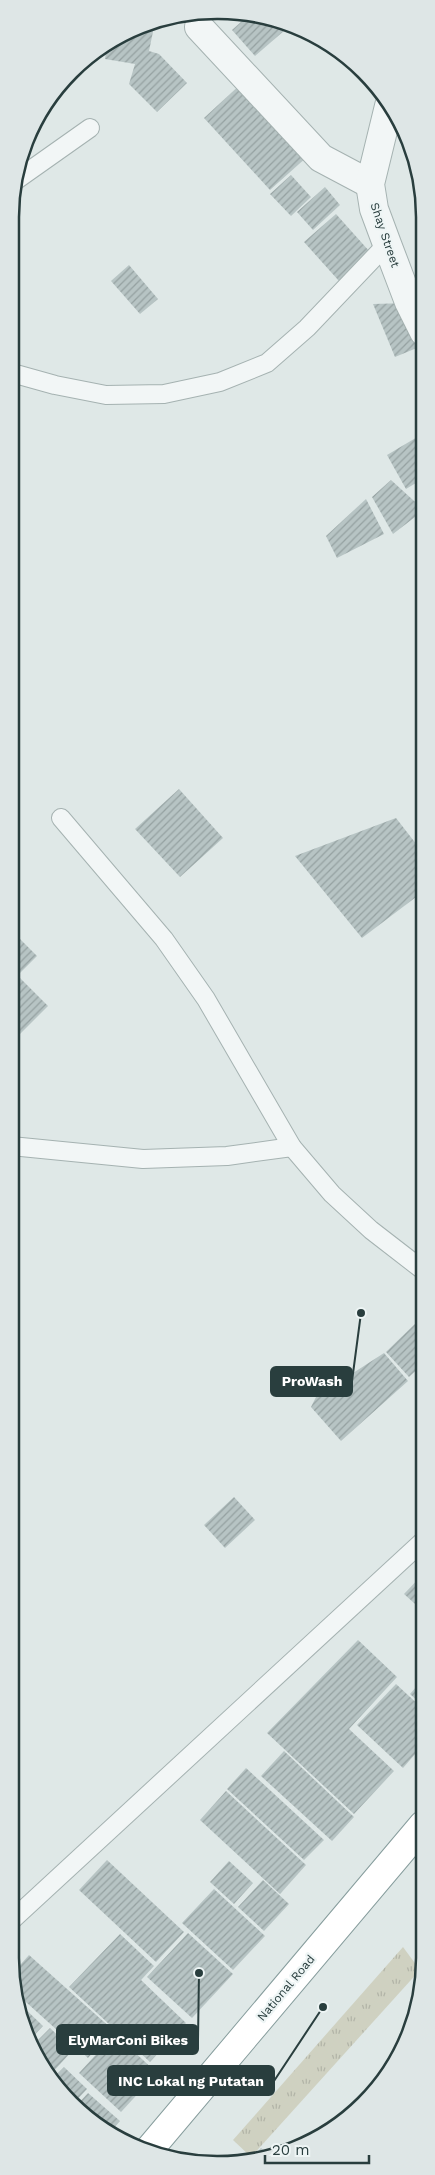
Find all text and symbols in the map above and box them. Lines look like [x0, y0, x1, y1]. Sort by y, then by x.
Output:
street label: Shay Street [367, 201, 403, 269]
callout: ProWash [271, 1367, 352, 1396]
text: ProWash [282, 1373, 342, 1389]
street label: National Road [254, 1952, 318, 2024]
callout: ElyMarConi Bikes [57, 2025, 198, 2054]
text: ElyMarConi Bikes [68, 2032, 189, 2048]
callout: INC Lokal ng Putatan [108, 2066, 274, 2095]
text: INC Lokal ng Putatan [118, 2073, 264, 2089]
scale bar [265, 2132, 369, 2164]
text: 20 m [272, 2141, 310, 2159]

